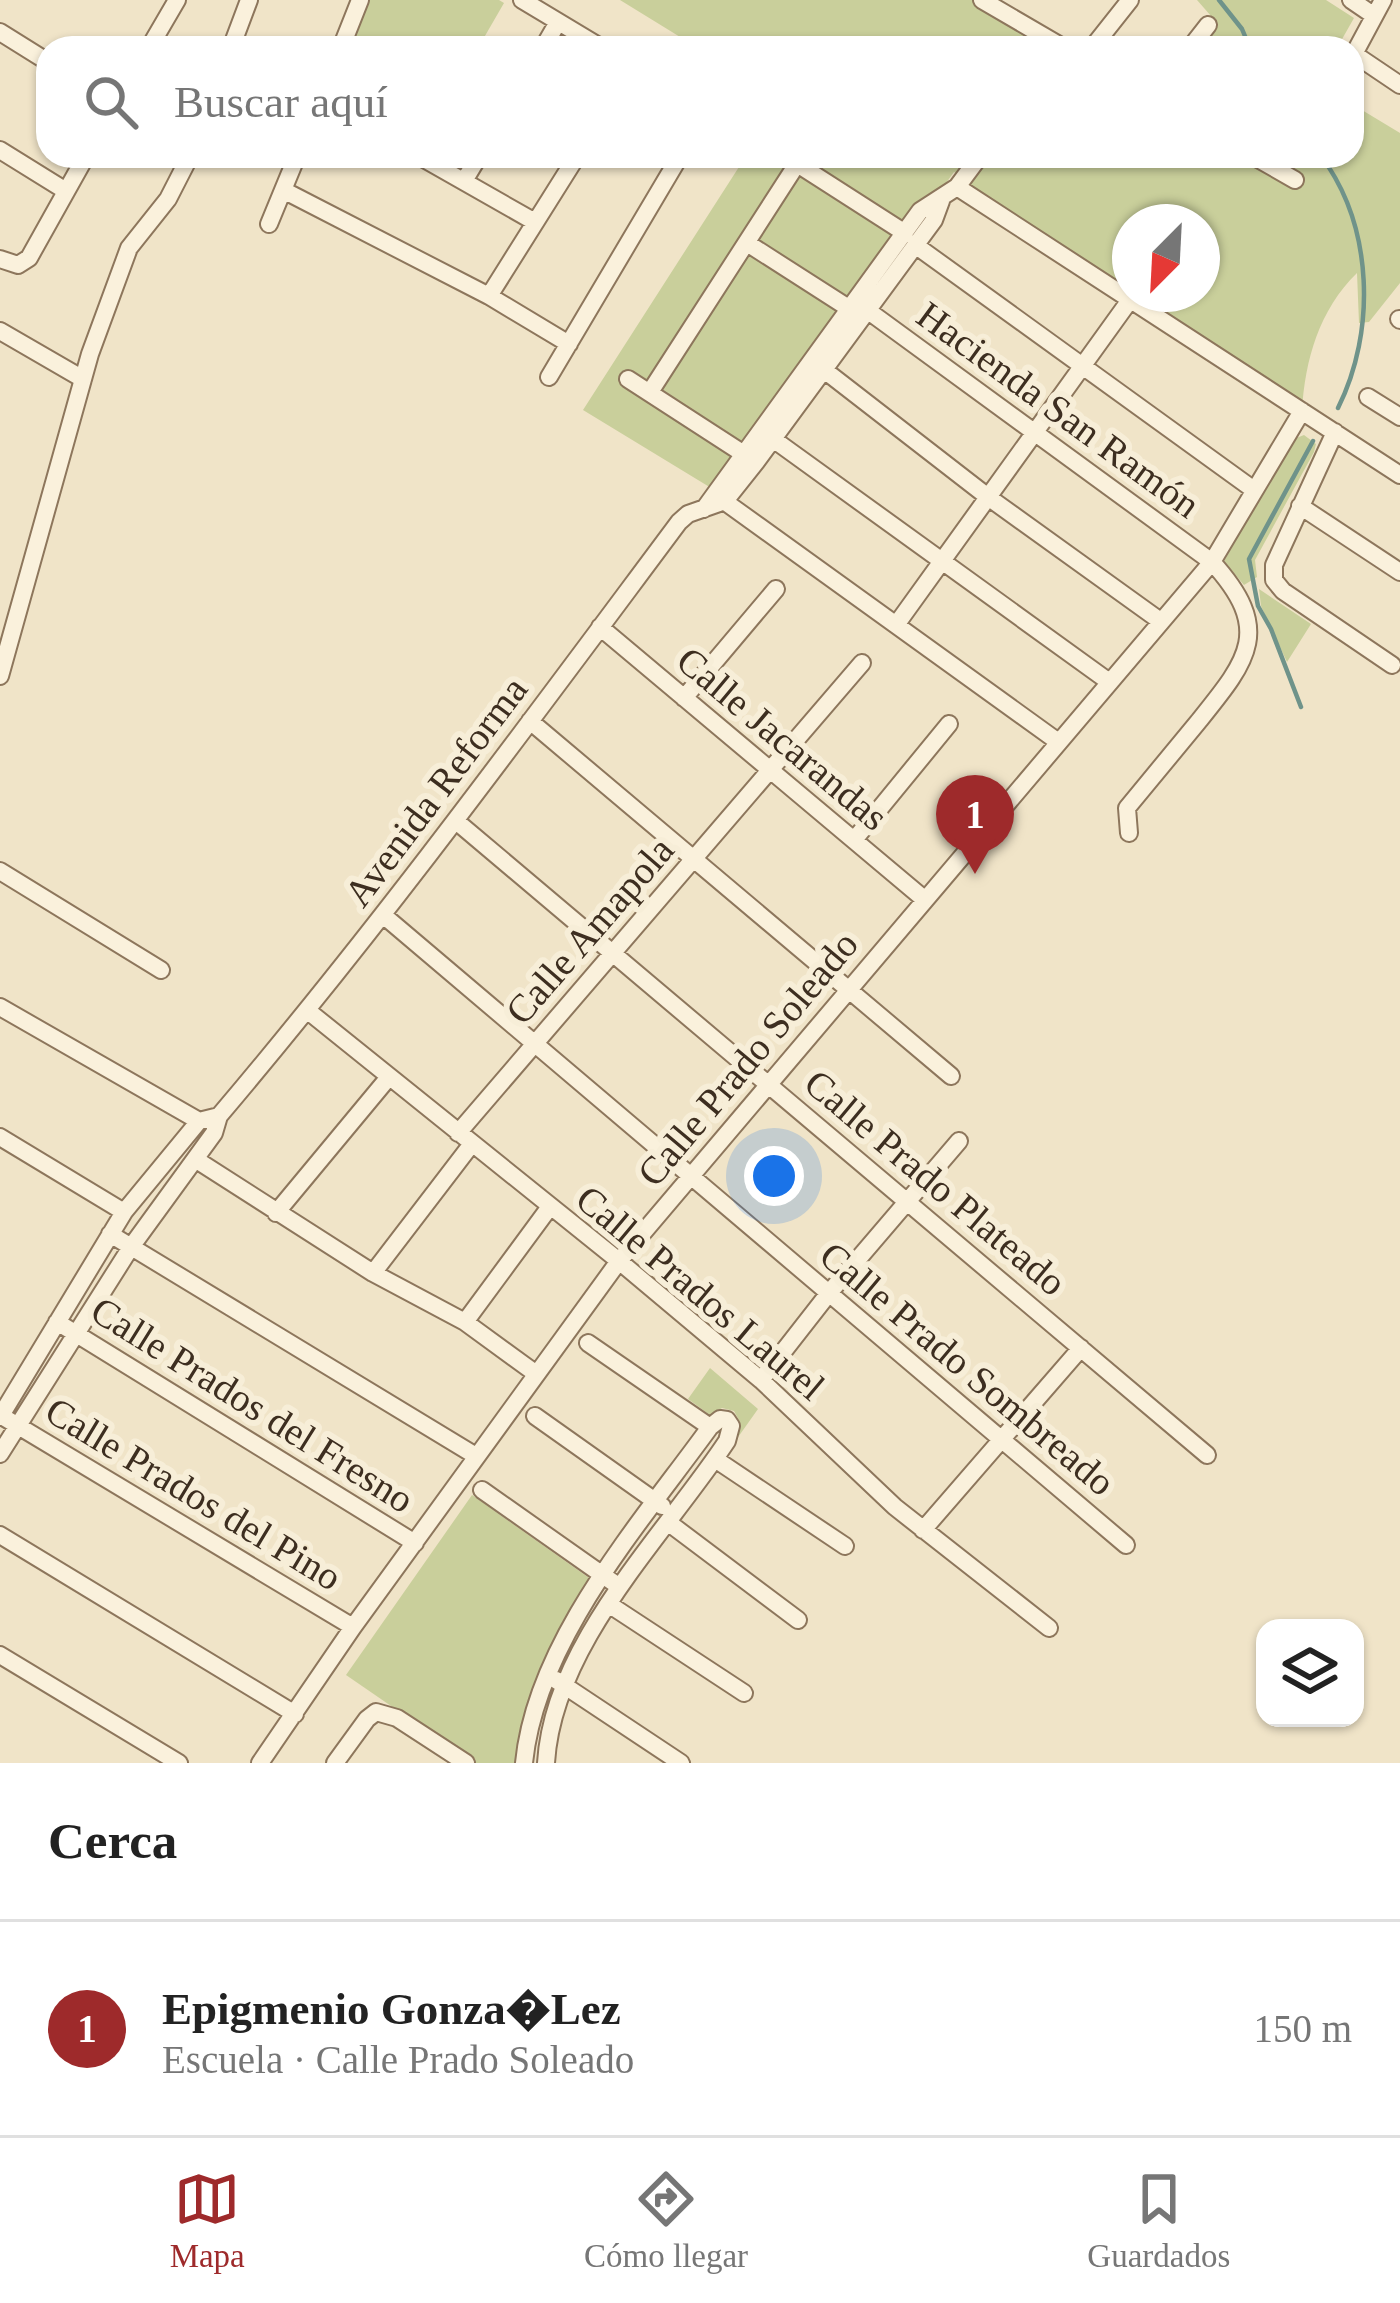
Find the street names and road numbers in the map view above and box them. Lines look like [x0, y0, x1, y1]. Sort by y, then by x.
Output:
street label: Hacienda San Ramón [909, 293, 1208, 526]
street label: Calle Jacarandas [669, 638, 896, 839]
street label: Avenida Reforma [335, 668, 535, 914]
street label: Calle Amapola [497, 828, 683, 1033]
street label: Calle Prado Soleado [629, 923, 866, 1194]
street label: Calle Prado Plateado [797, 1061, 1075, 1304]
street label: Calle Prados Laurel [568, 1176, 833, 1409]
street label: Calle Prado Sombreado [812, 1233, 1123, 1504]
street label: Calle Prados del Fresno [84, 1288, 422, 1521]
street label: Calle Prados del Pino [38, 1388, 349, 1599]

